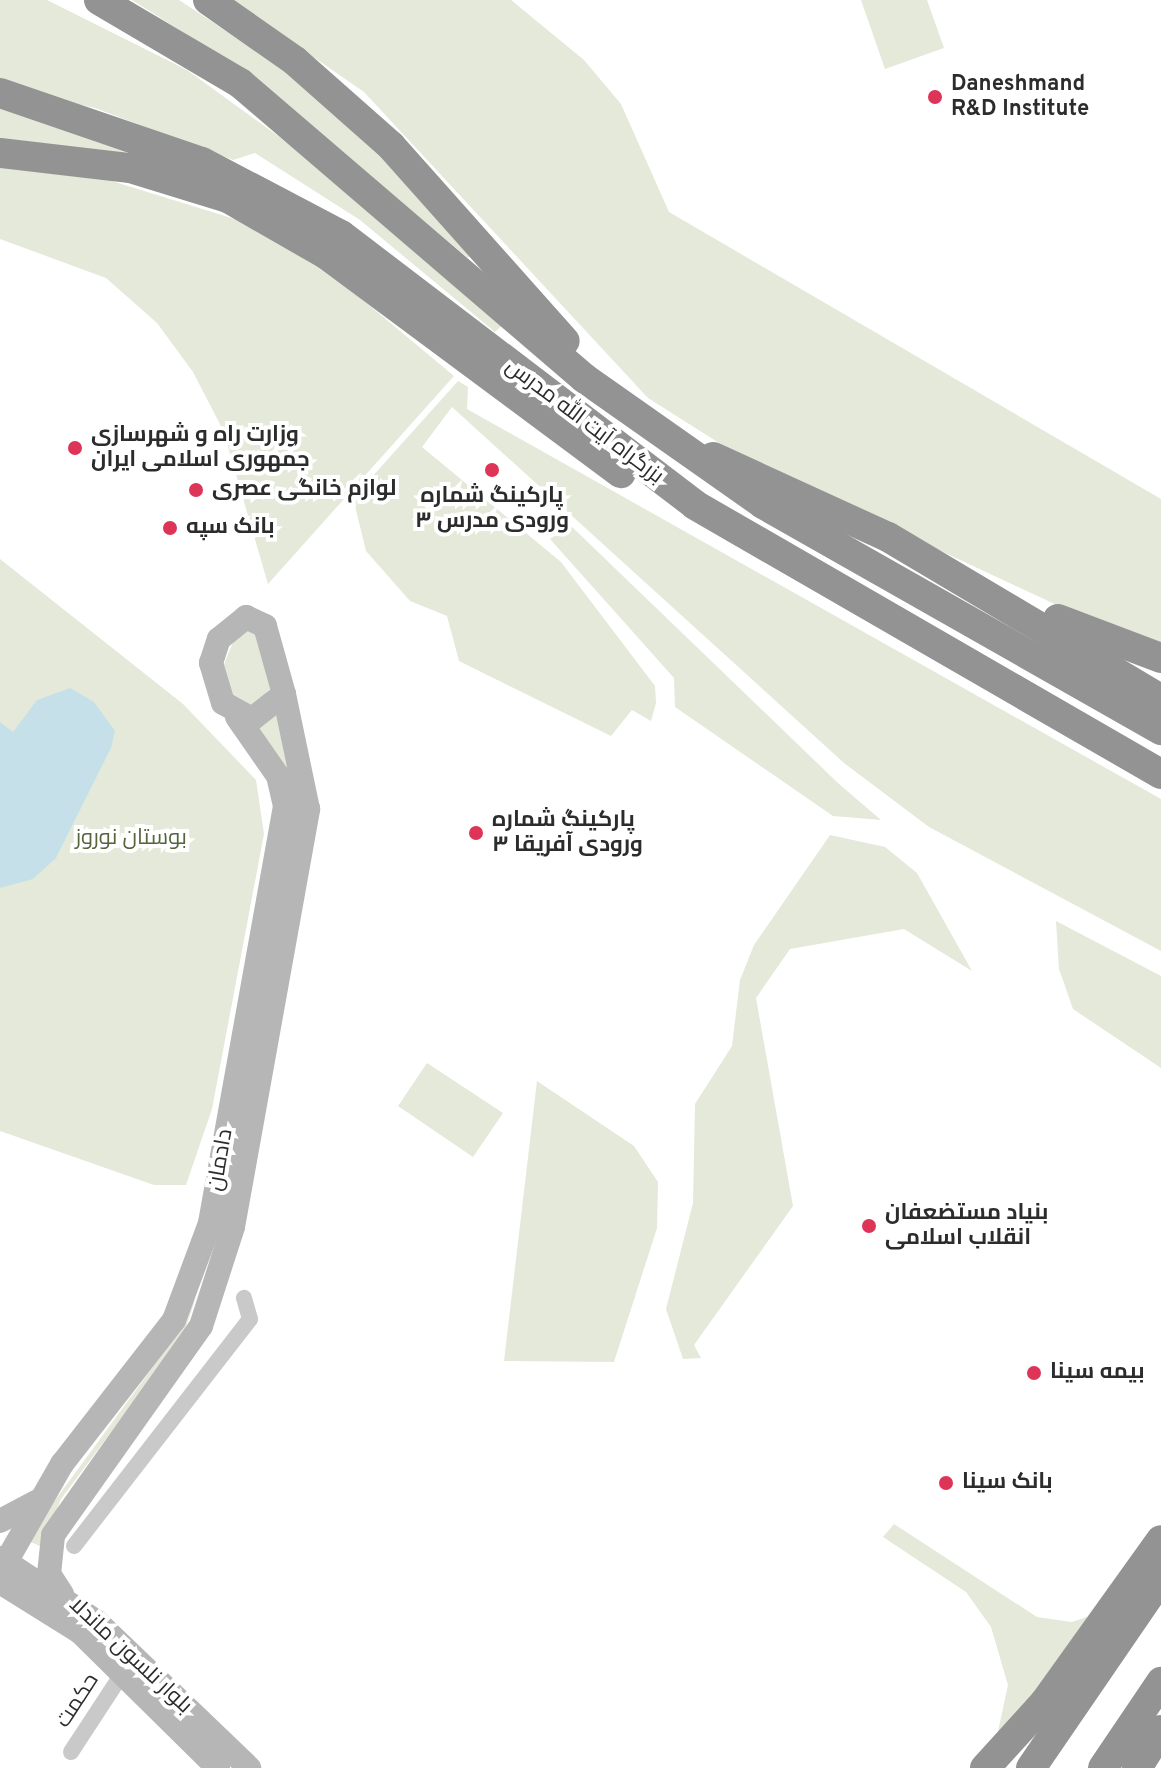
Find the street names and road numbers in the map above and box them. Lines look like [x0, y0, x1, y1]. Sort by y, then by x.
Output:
street label: بزرگراه آیت الله مدرس [500, 354, 668, 490]
street label: دادمان [203, 1127, 239, 1193]
street label: بلوار نلسون ماندلا [63, 1592, 197, 1720]
street label: حکمت [51, 1669, 105, 1733]

